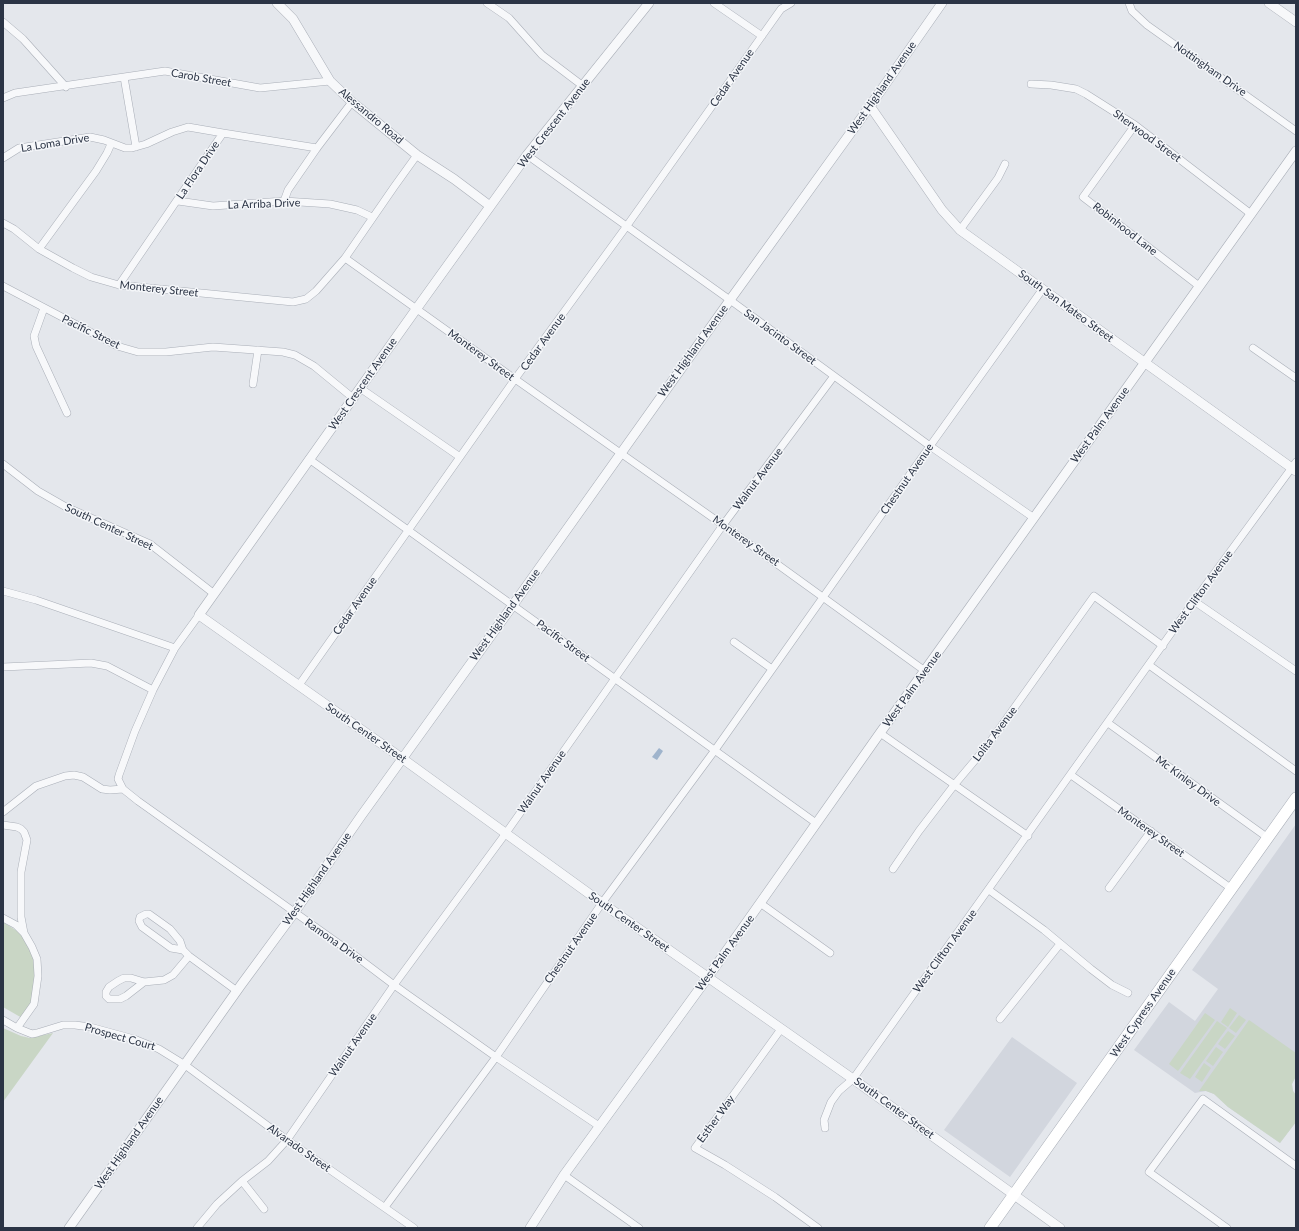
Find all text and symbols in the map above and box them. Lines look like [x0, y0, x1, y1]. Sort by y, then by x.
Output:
street label: West Highland Avenue [845, 39, 919, 137]
street label: Nottingham Drive [1171, 39, 1249, 99]
street label: Cedar Avenue [707, 46, 757, 110]
street label: Carob Street [170, 66, 232, 90]
street label: West Crescent Avenue [515, 76, 593, 170]
street label: Alessandro Road [336, 85, 406, 147]
street label: Sherwood Street [1110, 107, 1184, 165]
street label: La Loma Drive [20, 131, 90, 155]
street label: La Flora Drive [174, 138, 222, 202]
street label: La Arriba Drive [227, 196, 301, 212]
street label: Robinhood Lane [1090, 200, 1160, 258]
street label: South San Mateo Street [1016, 267, 1116, 345]
street label: Monterey Street [119, 278, 199, 300]
street label: West Highland Avenue [655, 302, 731, 400]
street label: San Jacinto Street [741, 306, 819, 368]
street label: Cedar Avenue [518, 311, 568, 373]
street label: Pacific Street [60, 312, 122, 352]
street label: Monterey Street [445, 326, 517, 384]
street label: West Crescent Avenue [326, 335, 400, 433]
street label: West Palm Avenue [1068, 384, 1132, 466]
street label: Chestnut Avenue [878, 441, 936, 517]
street label: Walnut Avenue [730, 445, 786, 513]
street label: South Center Street [63, 501, 155, 553]
street label: Monterey Street [710, 513, 782, 569]
street label: West Clifton Avenue [1166, 548, 1236, 636]
street label: West Highland Avenue [467, 566, 543, 664]
street label: Cedar Avenue [330, 574, 380, 638]
street label: Pacific Street [534, 617, 592, 665]
street label: West Palm Avenue [880, 648, 944, 730]
street label: South Center Street [323, 700, 409, 766]
street label: Lolita Avenue [970, 704, 1020, 764]
street label: Walnut Avenue [515, 748, 569, 816]
street label: Mc Kinley Drive [1153, 753, 1223, 809]
street label: Monterey Street [1115, 804, 1187, 860]
street label: West Highland Avenue [280, 830, 354, 928]
street label: South Center Street [586, 889, 672, 955]
street label: West Clifton Avenue [910, 907, 980, 995]
street label: Chestnut Avenue [542, 910, 600, 986]
street label: West Palm Avenue [693, 912, 757, 994]
street label: Ramona Drive [302, 916, 366, 966]
street label: West Cypress Avenue [1107, 966, 1179, 1060]
street label: Walnut Avenue [326, 1011, 380, 1079]
street label: Prospect Court [83, 1021, 157, 1053]
street label: South Center Street [851, 1075, 937, 1141]
street label: Esther Way [694, 1093, 738, 1145]
street label: West Highland Avenue [92, 1094, 166, 1192]
street label: Alvarado Street [265, 1121, 333, 1175]

